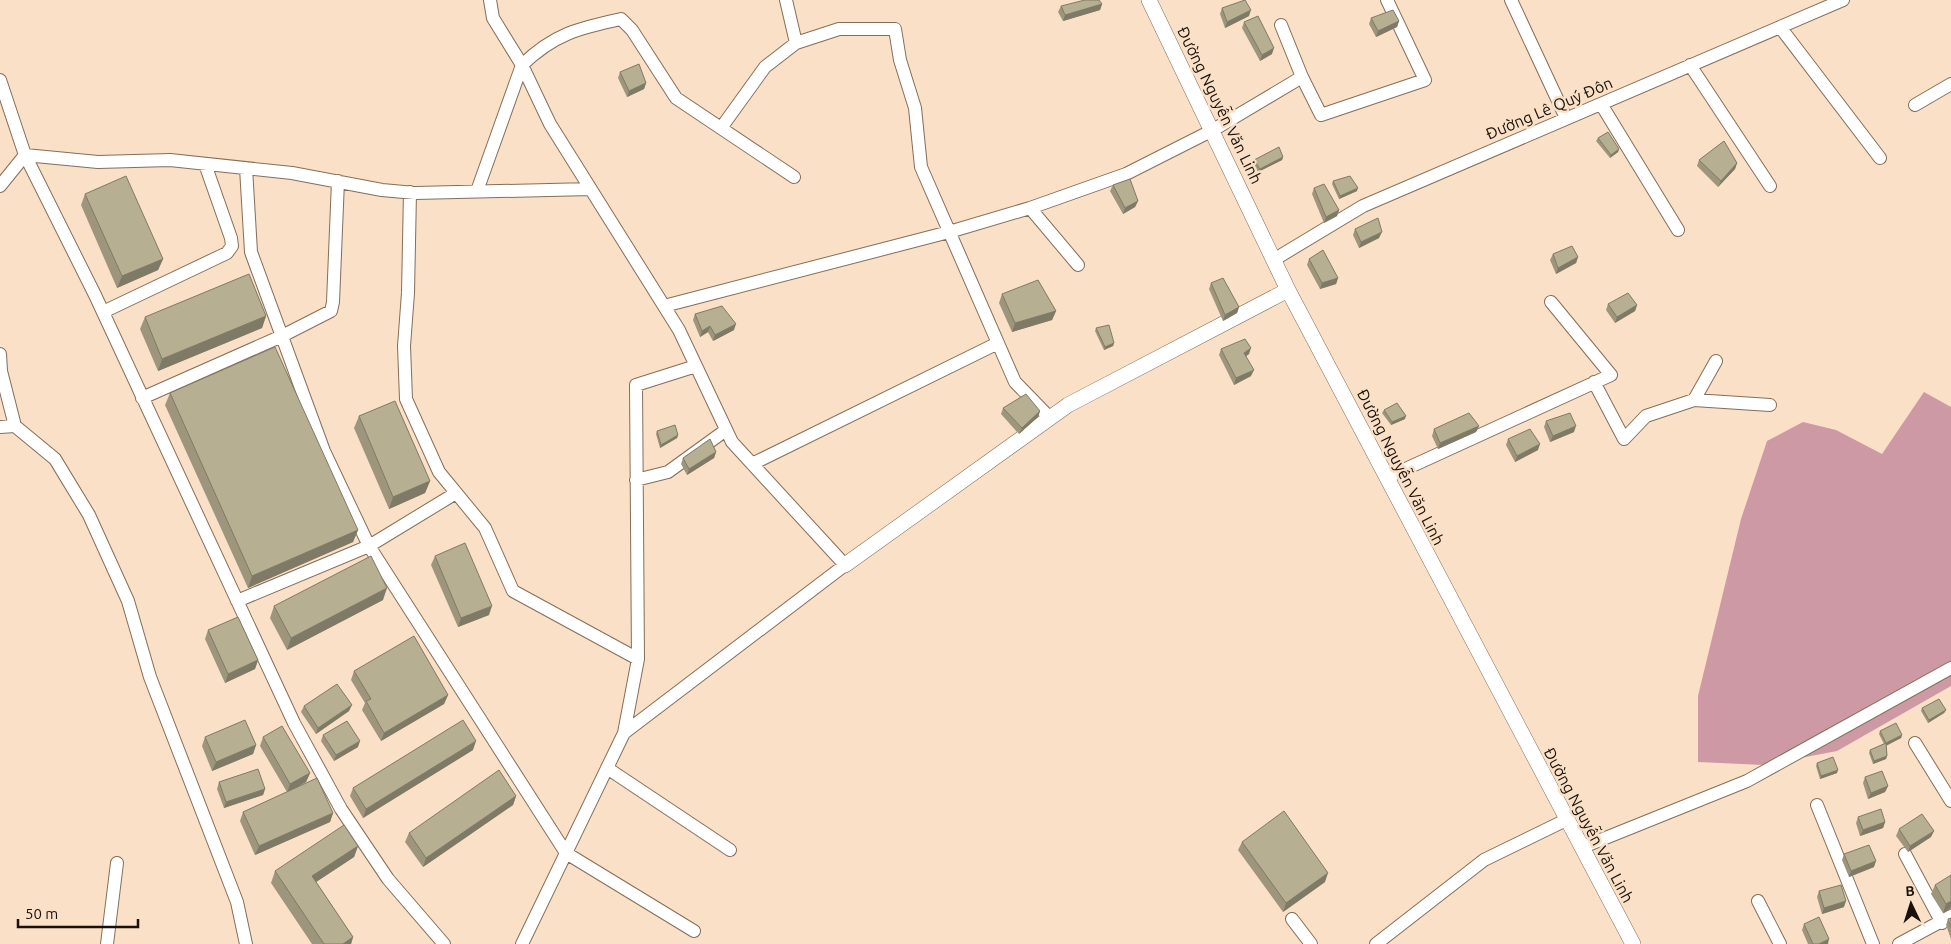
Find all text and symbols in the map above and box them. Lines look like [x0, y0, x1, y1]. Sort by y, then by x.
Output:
street label: Đường Nguyễn Văn Linh [1174, 22, 1269, 187]
street label: Đường Lê Quý Đôn [1483, 73, 1615, 143]
street label: Đường Nguyễn Văn Linh [1354, 385, 1451, 548]
street label: Đường Nguyễn Văn Linh [1541, 743, 1640, 905]
north arrow [1886, 879, 1936, 929]
text: B [1905, 883, 1915, 899]
scale bar [18, 896, 138, 928]
text: 50 m [25, 905, 58, 922]

